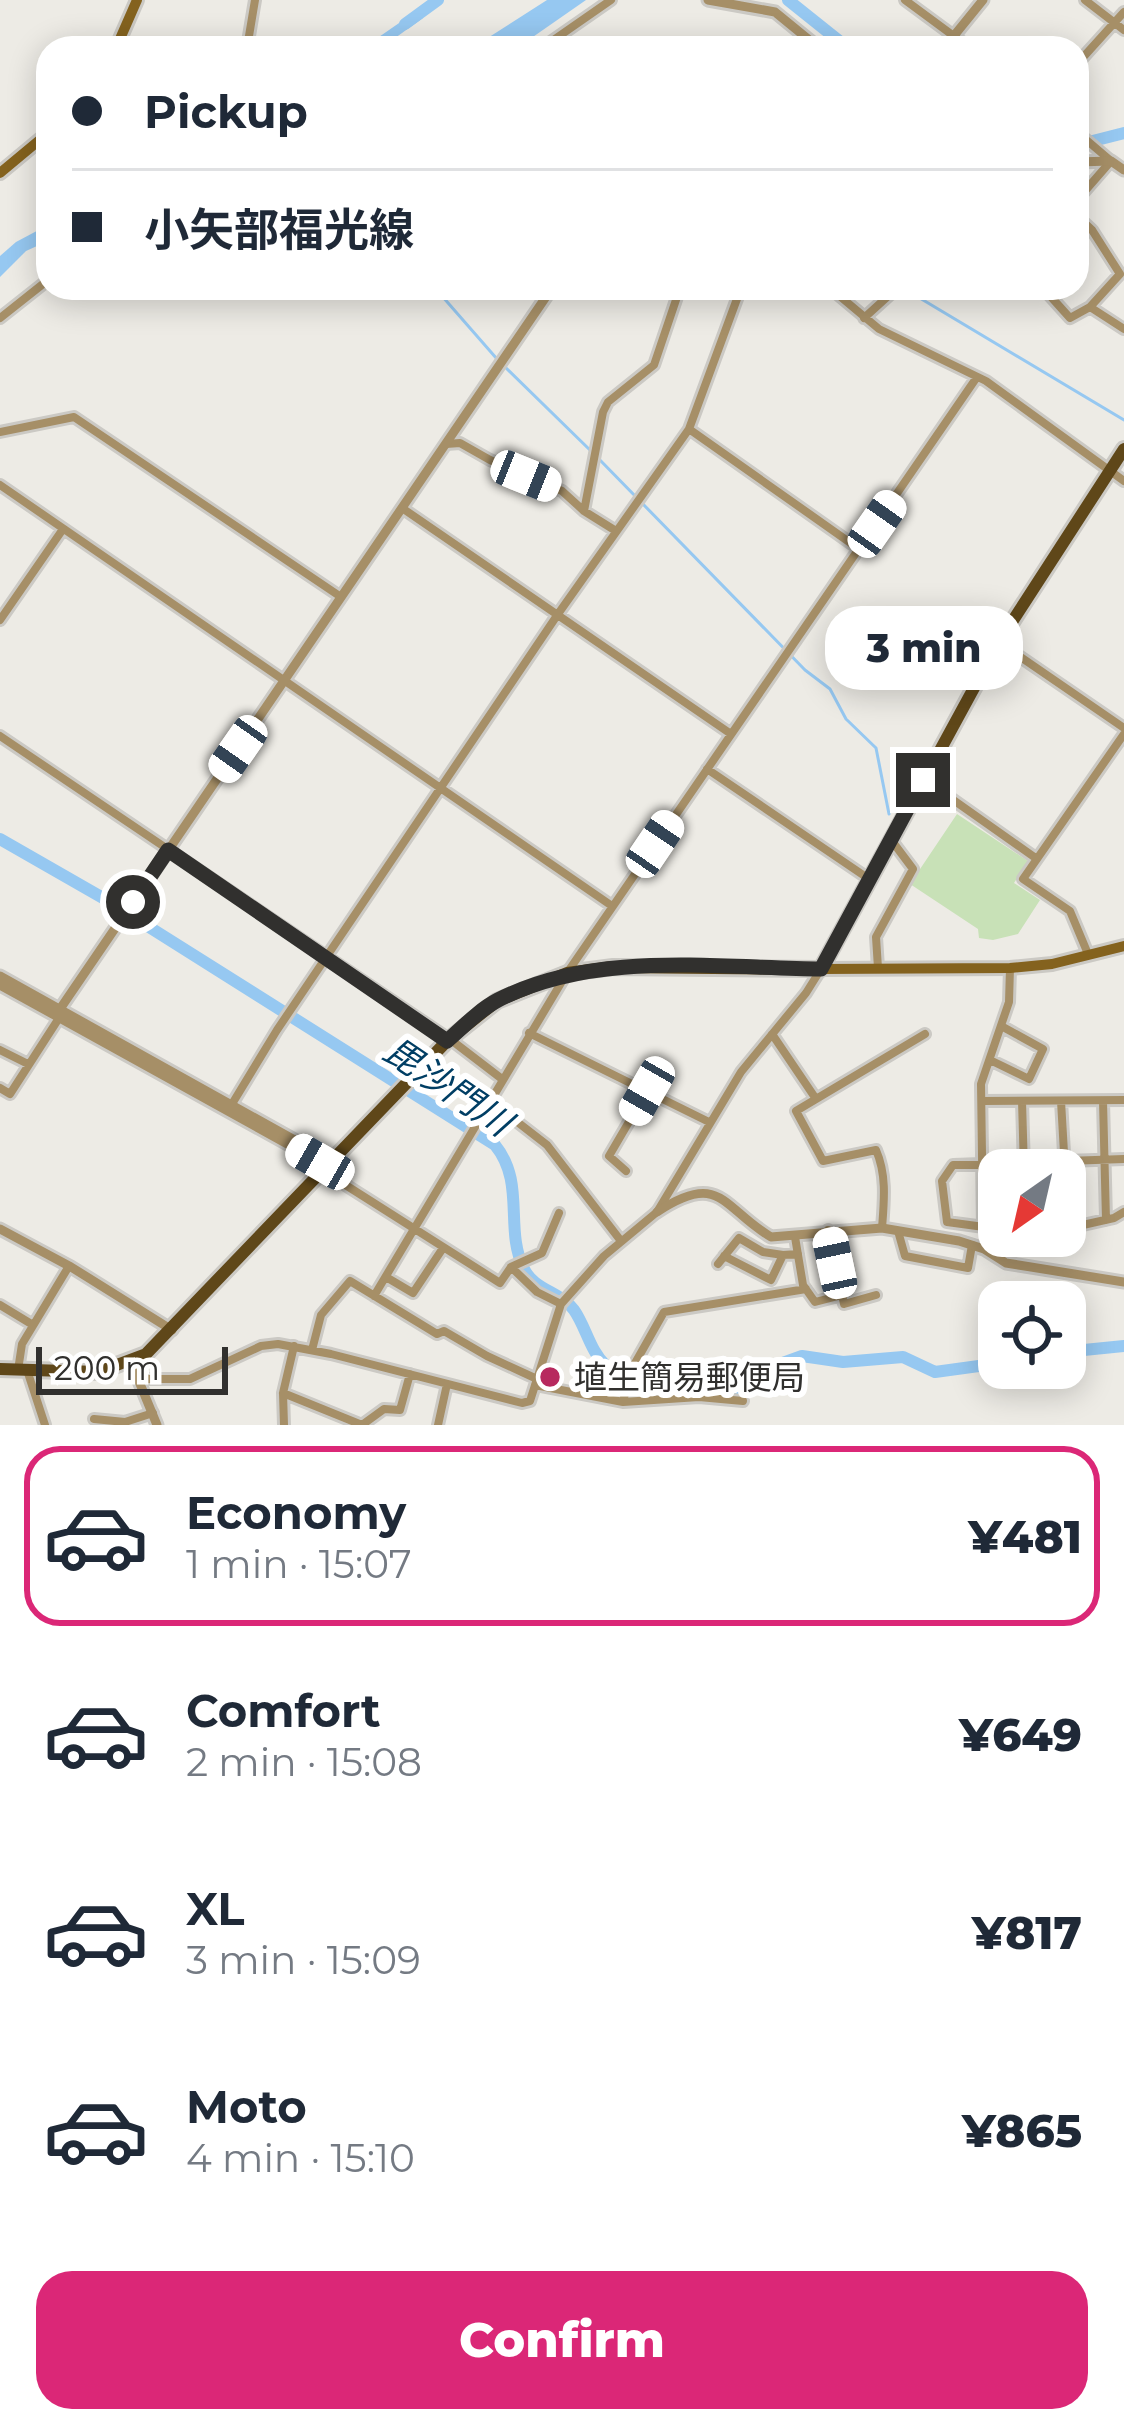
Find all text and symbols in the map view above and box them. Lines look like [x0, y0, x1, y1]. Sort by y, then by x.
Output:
text: Pickup [144, 84, 308, 139]
text: 小矢部福光線 [144, 202, 414, 257]
car [486, 446, 566, 506]
car [842, 484, 912, 564]
callout: 3 min [824, 606, 1022, 690]
text: 3 min [867, 624, 981, 672]
car [203, 709, 273, 789]
route end [896, 753, 950, 807]
car [620, 804, 690, 884]
route start [106, 875, 160, 929]
water label: 毘沙門川 [376, 1027, 523, 1147]
car [613, 1051, 681, 1131]
car [280, 1128, 360, 1196]
north arrow [978, 1149, 1086, 1257]
map controls [978, 1149, 1086, 1389]
car [810, 1224, 860, 1302]
button: locate [978, 1281, 1086, 1389]
scale bar [36, 1341, 228, 1394]
text: 200 m [54, 1348, 160, 1388]
place label: 埴生簡易郵便局 [574, 1357, 805, 1397]
marker: 埴生簡易郵便局 [537, 1364, 563, 1390]
icon: car [42, 1482, 150, 1590]
text: Economy [186, 1485, 406, 1540]
text: ¥481 [968, 1509, 1082, 1564]
text: 1 min · 15:07 [186, 1540, 412, 1588]
icon: car [42, 1680, 150, 1788]
text: Comfort [186, 1683, 381, 1738]
text: ¥649 [959, 1707, 1082, 1762]
text: 2 min · 15:08 [186, 1738, 422, 1786]
icon: car [42, 1878, 150, 1986]
text: XL [186, 1881, 244, 1936]
text: ¥817 [972, 1905, 1082, 1960]
text: 3 min · 15:09 [186, 1936, 421, 1984]
icon: car [42, 2076, 150, 2184]
text: Moto [186, 2079, 307, 2134]
text: ¥865 [962, 2103, 1082, 2158]
text: 4 min · 15:10 [186, 2134, 415, 2182]
button: Confirm [36, 2271, 1088, 2409]

